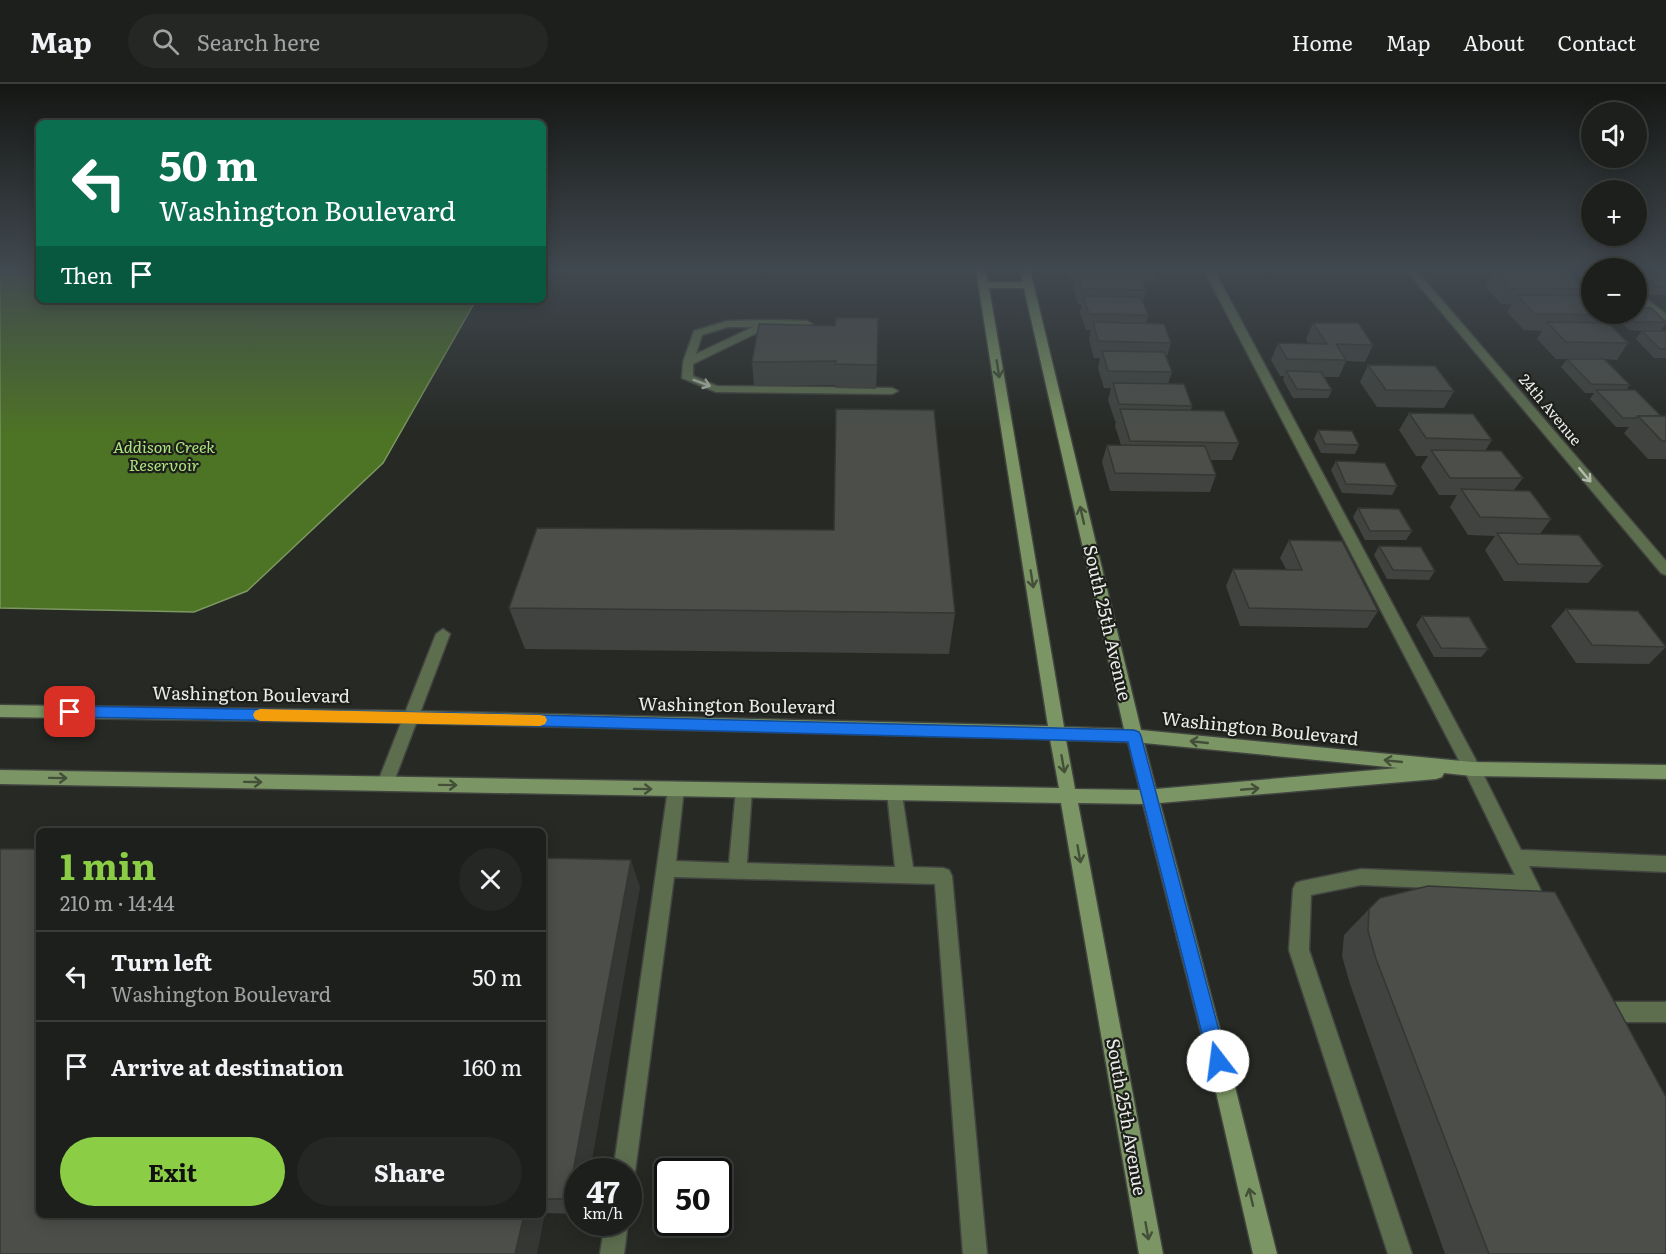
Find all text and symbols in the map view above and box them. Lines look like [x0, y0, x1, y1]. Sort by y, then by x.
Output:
search box [128, 14, 548, 68]
text: Map [30, 20, 92, 62]
icon: search [149, 25, 182, 58]
text: Search here [197, 25, 320, 58]
text: Home [1292, 26, 1353, 57]
text: Map [1386, 26, 1430, 57]
text: About [1463, 26, 1525, 57]
text: Contact [1558, 26, 1636, 57]
map controls [1581, 102, 1647, 324]
button: sound [1581, 102, 1647, 168]
text: 50 m [159, 132, 258, 194]
icon: left [60, 144, 138, 222]
button: + [1581, 180, 1647, 246]
text: Washington Boulevard [159, 189, 456, 229]
text: Then [60, 258, 113, 291]
icon: arrive [125, 258, 158, 291]
button: − [1581, 258, 1647, 324]
one-way arrow [992, 359, 1003, 379]
street label: 24th Avenue [1514, 368, 1588, 450]
one-way arrow [692, 379, 710, 390]
water label: Addison Creek Reservoir [113, 434, 215, 476]
one-way arrow [1578, 467, 1592, 482]
one-way arrow [1076, 506, 1088, 525]
street label: South 25th Avenue [1077, 542, 1140, 703]
one-way arrow [1027, 569, 1038, 589]
street label: Washington Boulevard [152, 678, 350, 709]
pin [44, 686, 95, 737]
street label: Washington Boulevard [638, 689, 836, 720]
icon: arrive [53, 695, 86, 728]
street label: Washington Boulevard [1160, 704, 1360, 751]
one-way arrow [1189, 736, 1209, 747]
one-way arrow [1058, 754, 1069, 774]
one-way arrow [1383, 755, 1403, 766]
one-way arrow [48, 772, 68, 784]
one-way arrow [243, 776, 263, 787]
one-way arrow [438, 779, 458, 791]
one-way arrow [633, 783, 653, 795]
one-way arrow [1239, 783, 1259, 794]
text: 1 min [60, 838, 156, 891]
one-way arrow [1074, 843, 1085, 863]
button: close [459, 848, 522, 911]
text: 210 m · 14:44 [60, 887, 175, 917]
text: Turn left [111, 945, 212, 978]
icon: left [60, 960, 93, 993]
text: 50 m [472, 960, 522, 993]
text: Washington Boulevard [111, 978, 331, 1008]
position arrow [1186, 1029, 1250, 1093]
street label: South 25th Avenue [1100, 1036, 1155, 1197]
icon: arrive [60, 1050, 93, 1083]
text: Arrive at destination [111, 1050, 344, 1083]
text: 160 m [463, 1050, 522, 1083]
button: Exit [60, 1137, 285, 1206]
button: Share [297, 1137, 522, 1206]
speed limit sign: 50 [654, 1158, 732, 1236]
text: 47 [586, 1168, 620, 1212]
one-way arrow [1245, 1188, 1257, 1207]
text: km/h [583, 1201, 623, 1224]
one-way arrow [1142, 1221, 1153, 1241]

